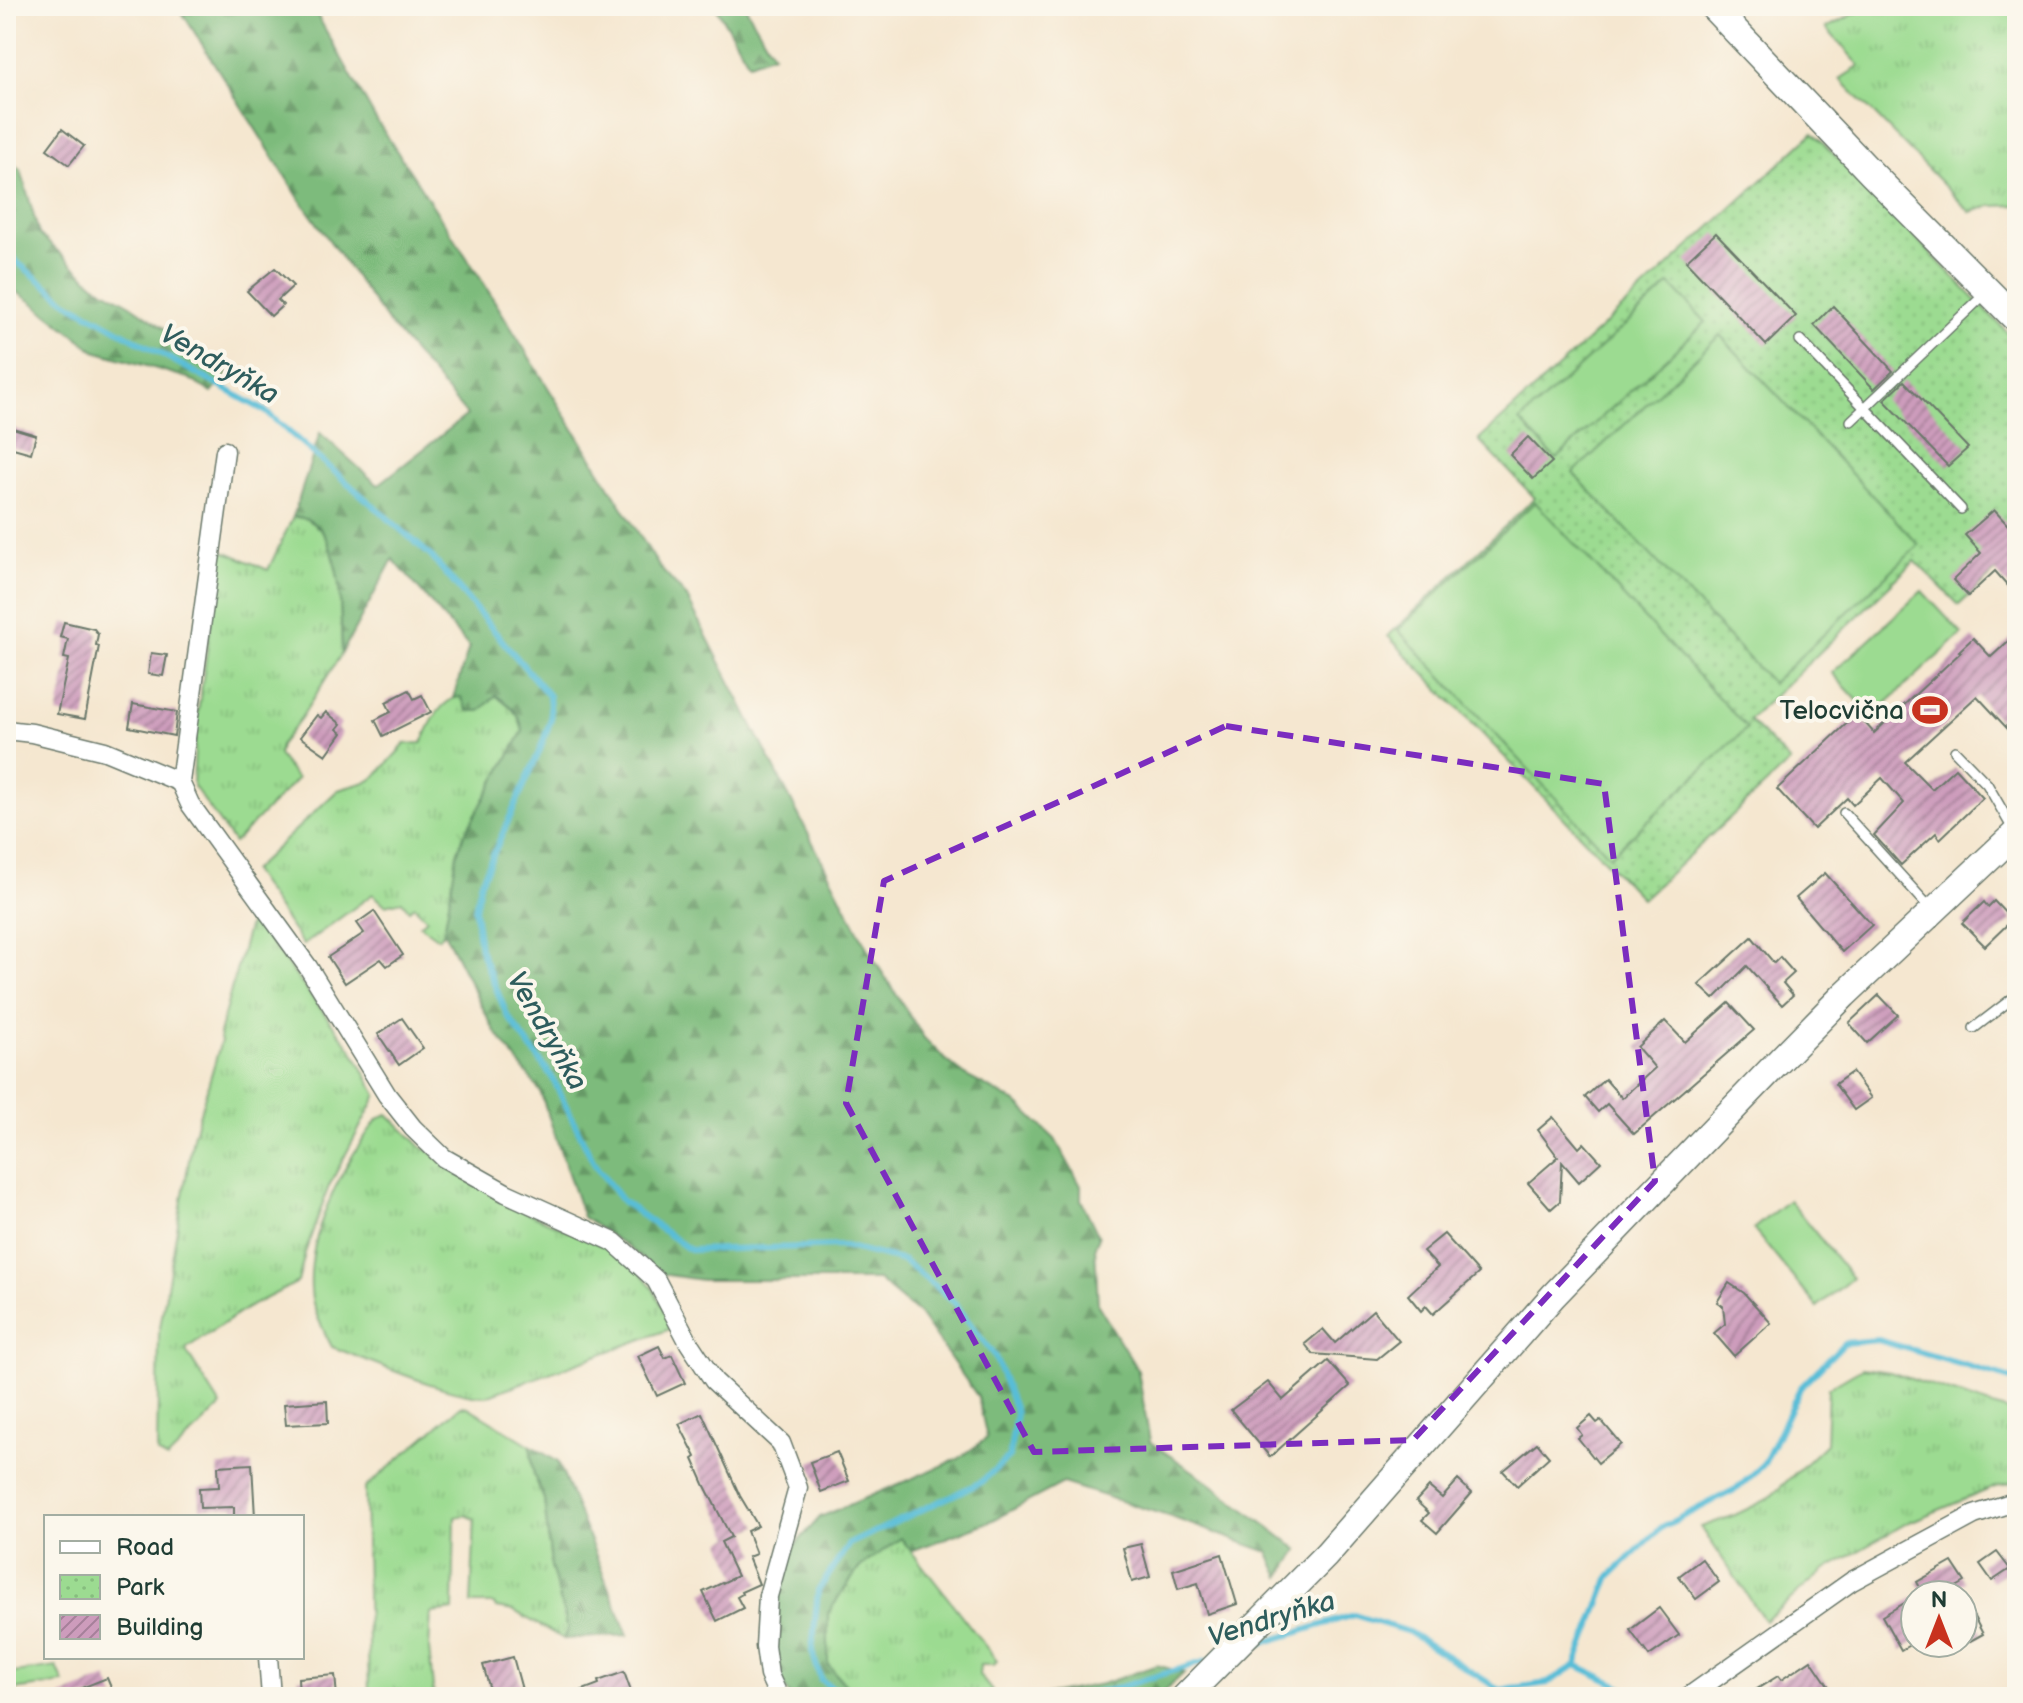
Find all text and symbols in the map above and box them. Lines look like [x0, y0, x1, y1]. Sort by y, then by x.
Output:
water label: Vendryňka [154, 317, 285, 412]
sports icon: Telocvična [1911, 691, 1949, 729]
place label: Telocvična [1780, 696, 1904, 727]
water label: Vendryňka [499, 965, 594, 1096]
legend [44, 1515, 304, 1659]
text: Road [116, 1533, 174, 1562]
text: Park [116, 1573, 164, 1602]
north arrow [1899, 1579, 1979, 1659]
water label: Vendryňka [1204, 1584, 1339, 1654]
text: N [1931, 1587, 1947, 1614]
text: Building [116, 1613, 203, 1642]

